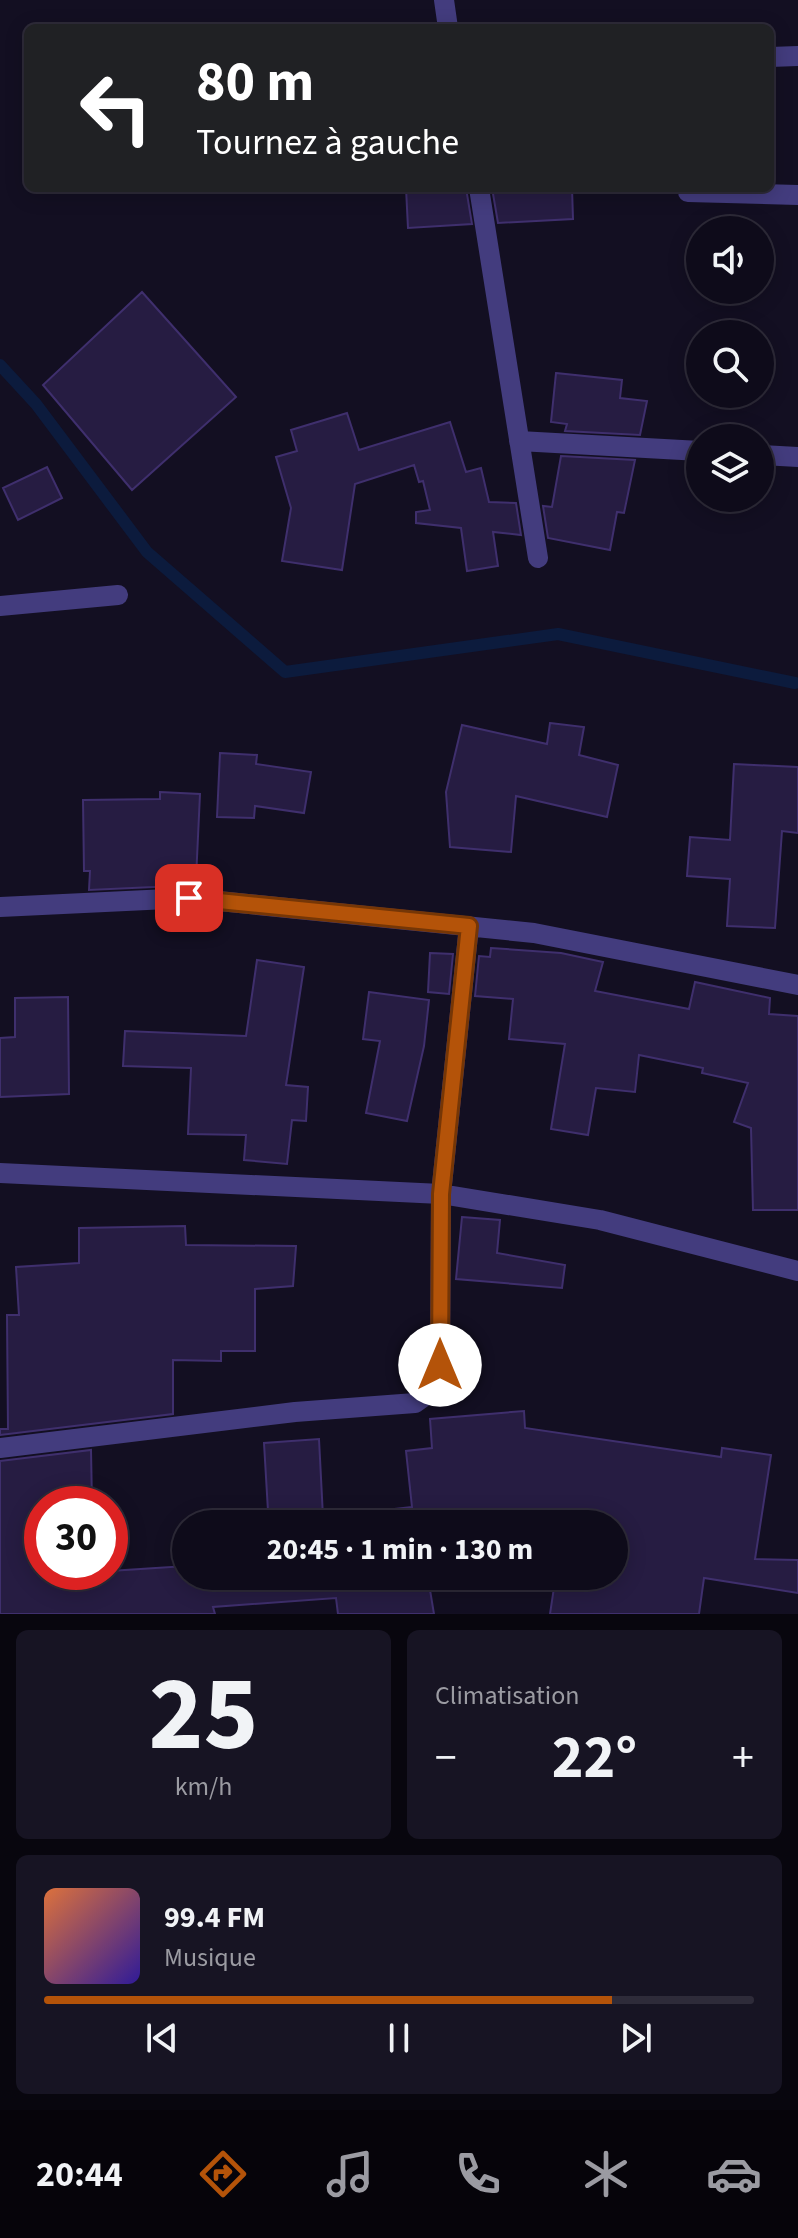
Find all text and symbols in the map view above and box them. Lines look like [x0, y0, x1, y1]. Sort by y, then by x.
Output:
text: 80 m [196, 43, 314, 122]
icon: left [64, 56, 168, 160]
text: Tournez à gauche [196, 117, 459, 168]
map controls [686, 216, 774, 512]
button: sound [686, 216, 774, 304]
button: search [686, 320, 774, 408]
button: layers [686, 424, 774, 512]
pin [155, 864, 223, 932]
icon: arrive [167, 876, 211, 920]
position arrow [398, 1323, 482, 1407]
speed limit sign: 30 [24, 1486, 128, 1590]
text: 20:45 · 1 min · 130 m [267, 1528, 533, 1571]
text: 25 [149, 1642, 258, 1790]
text: Climatisation [435, 1677, 580, 1714]
text: 22° [552, 1716, 637, 1801]
text: − [435, 1727, 457, 1790]
text: + [732, 1727, 754, 1790]
text: km/h [175, 1768, 232, 1805]
text: 99.4 FM [164, 1896, 265, 1939]
text: Musique [164, 1939, 256, 1976]
icon: previous [140, 2016, 184, 2060]
icon: pause [377, 2016, 421, 2060]
icon: next [614, 2016, 658, 2060]
icon: directions [195, 2146, 251, 2202]
icon: music [322, 2146, 378, 2202]
icon: phone [450, 2146, 506, 2202]
icon: climate [578, 2146, 634, 2202]
icon: car [706, 2146, 762, 2202]
text: 20:44 [36, 2149, 123, 2200]

